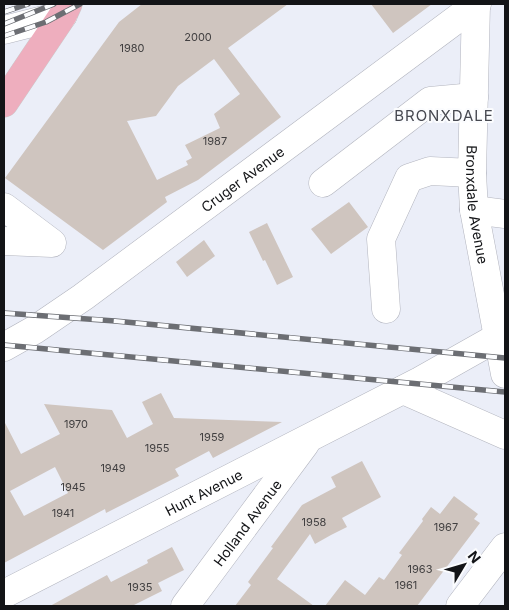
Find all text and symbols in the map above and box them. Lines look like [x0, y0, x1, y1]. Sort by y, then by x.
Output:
house number: 2000 [184, 30, 212, 44]
house number: 1980 [119, 41, 145, 55]
district label: BRONXDALE [394, 106, 494, 125]
house number: 1987 [203, 134, 227, 148]
street label: Cruger Avenue [197, 142, 287, 215]
street label: Bronxdale Avenue [463, 145, 492, 265]
house number: 1970 [64, 417, 88, 431]
house number: 1959 [200, 430, 225, 444]
house number: 1955 [145, 441, 170, 455]
house number: 1949 [100, 461, 126, 475]
street label: Hunt Avenue [162, 465, 245, 519]
street label: Holland Avenue [209, 476, 285, 569]
house number: 1945 [60, 480, 86, 494]
house number: 1941 [52, 506, 74, 520]
house number: 1958 [302, 515, 327, 529]
house number: 1967 [434, 520, 458, 534]
north arrow [439, 540, 489, 590]
text: N [465, 547, 485, 566]
house number: 1963 [408, 562, 433, 576]
house number: 1961 [395, 578, 417, 592]
house number: 1935 [128, 580, 153, 594]

